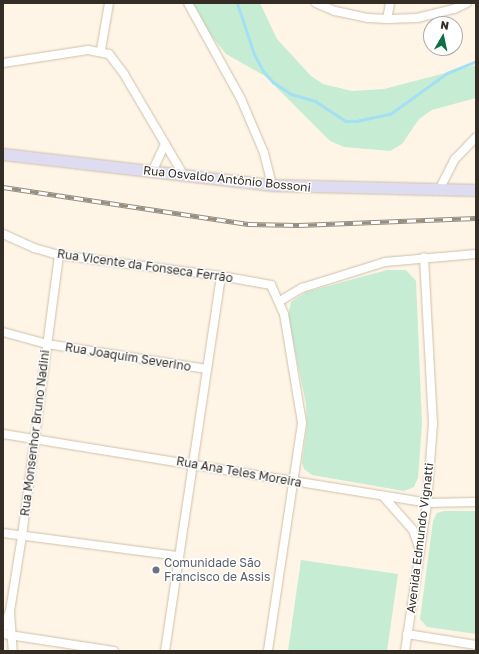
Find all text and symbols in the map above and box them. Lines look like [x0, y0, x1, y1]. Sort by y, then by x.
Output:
north arrow [423, 16, 463, 56]
text: N [440, 18, 450, 32]
street label: Rua Osvaldo Antônio Bossoni [142, 163, 312, 195]
street label: Rua Vicente da Fonseca Ferrão [56, 247, 234, 285]
street label: Rua Joaquim Severino [64, 340, 192, 374]
street label: Rua Monsenhor Bruno Nadini [18, 349, 52, 517]
street label: Rua Ana Teles Moreira [175, 454, 303, 490]
street label: Avenida Edmundo Vignatti [404, 462, 436, 614]
place label: Comunidade São Francisco de Assis [164, 556, 270, 584]
marker: Comunidade São Francisco de Assis [151, 565, 161, 575]

